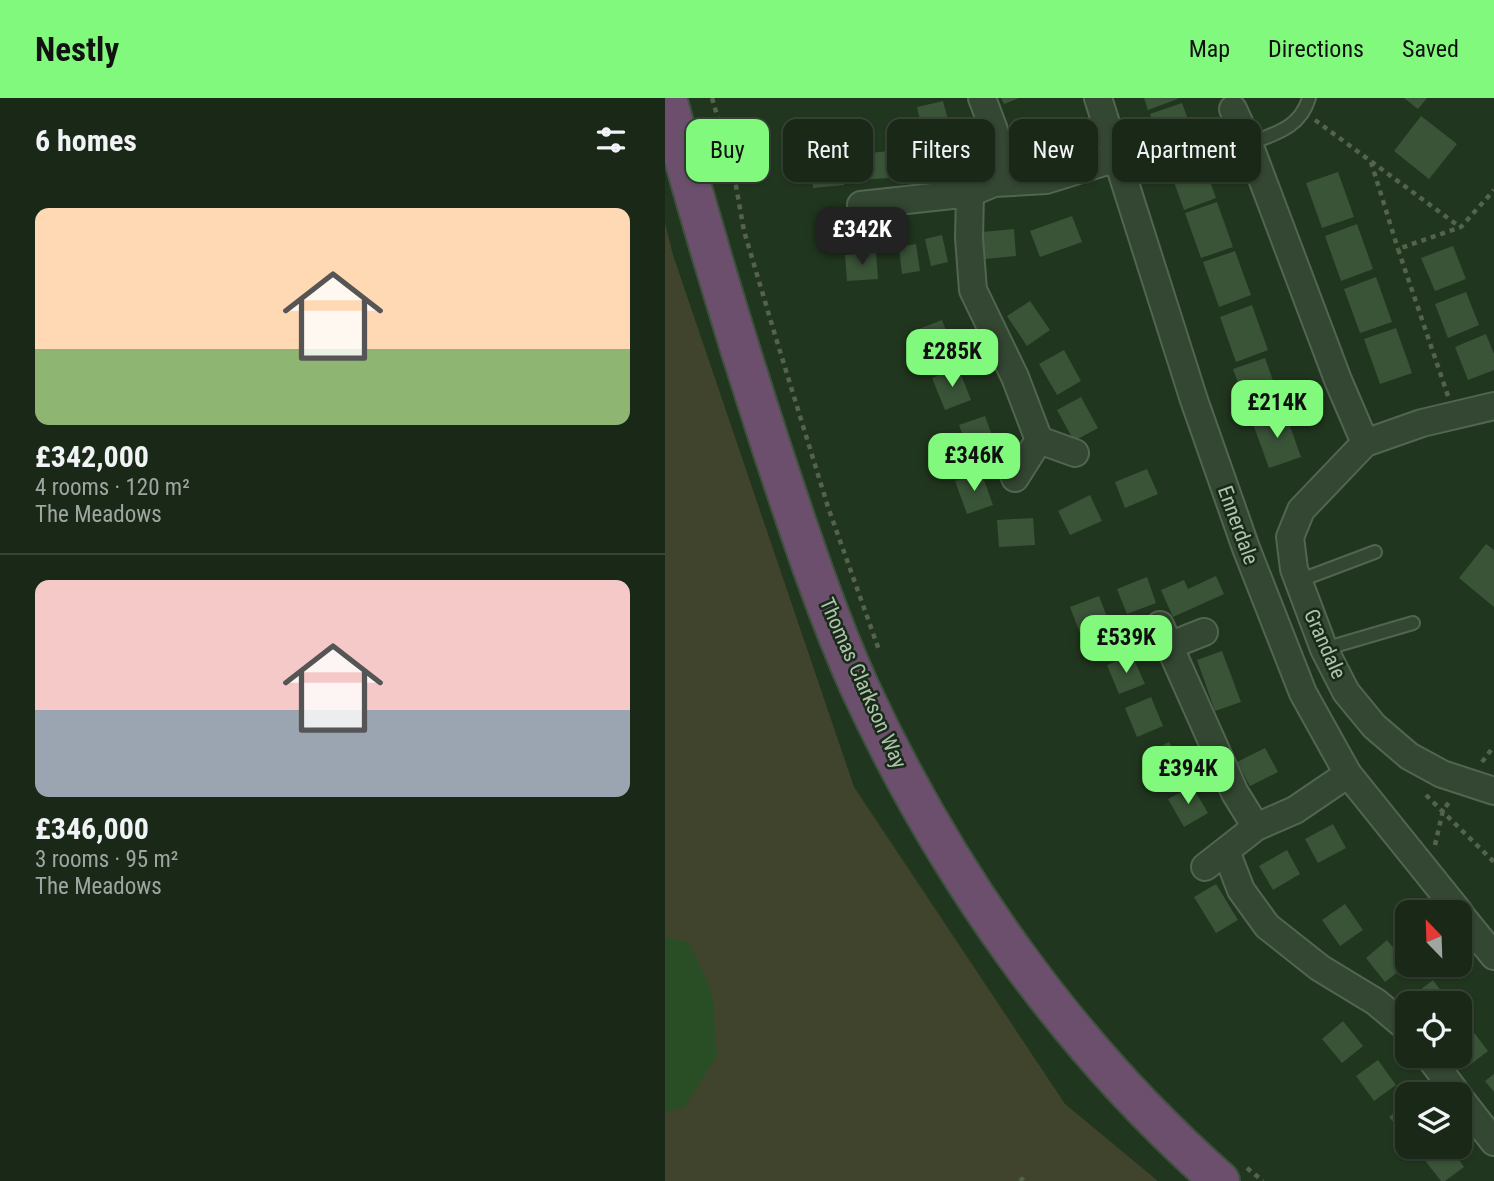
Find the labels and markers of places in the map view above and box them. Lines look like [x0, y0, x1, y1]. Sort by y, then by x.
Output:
pin: £342K [813, 208, 911, 267]
pin: £285K [903, 330, 1001, 389]
pin: £214K [1228, 380, 1326, 440]
pin: £346K [925, 434, 1023, 493]
pin: £539K [1077, 616, 1175, 675]
pin: £394K [1139, 746, 1237, 806]

